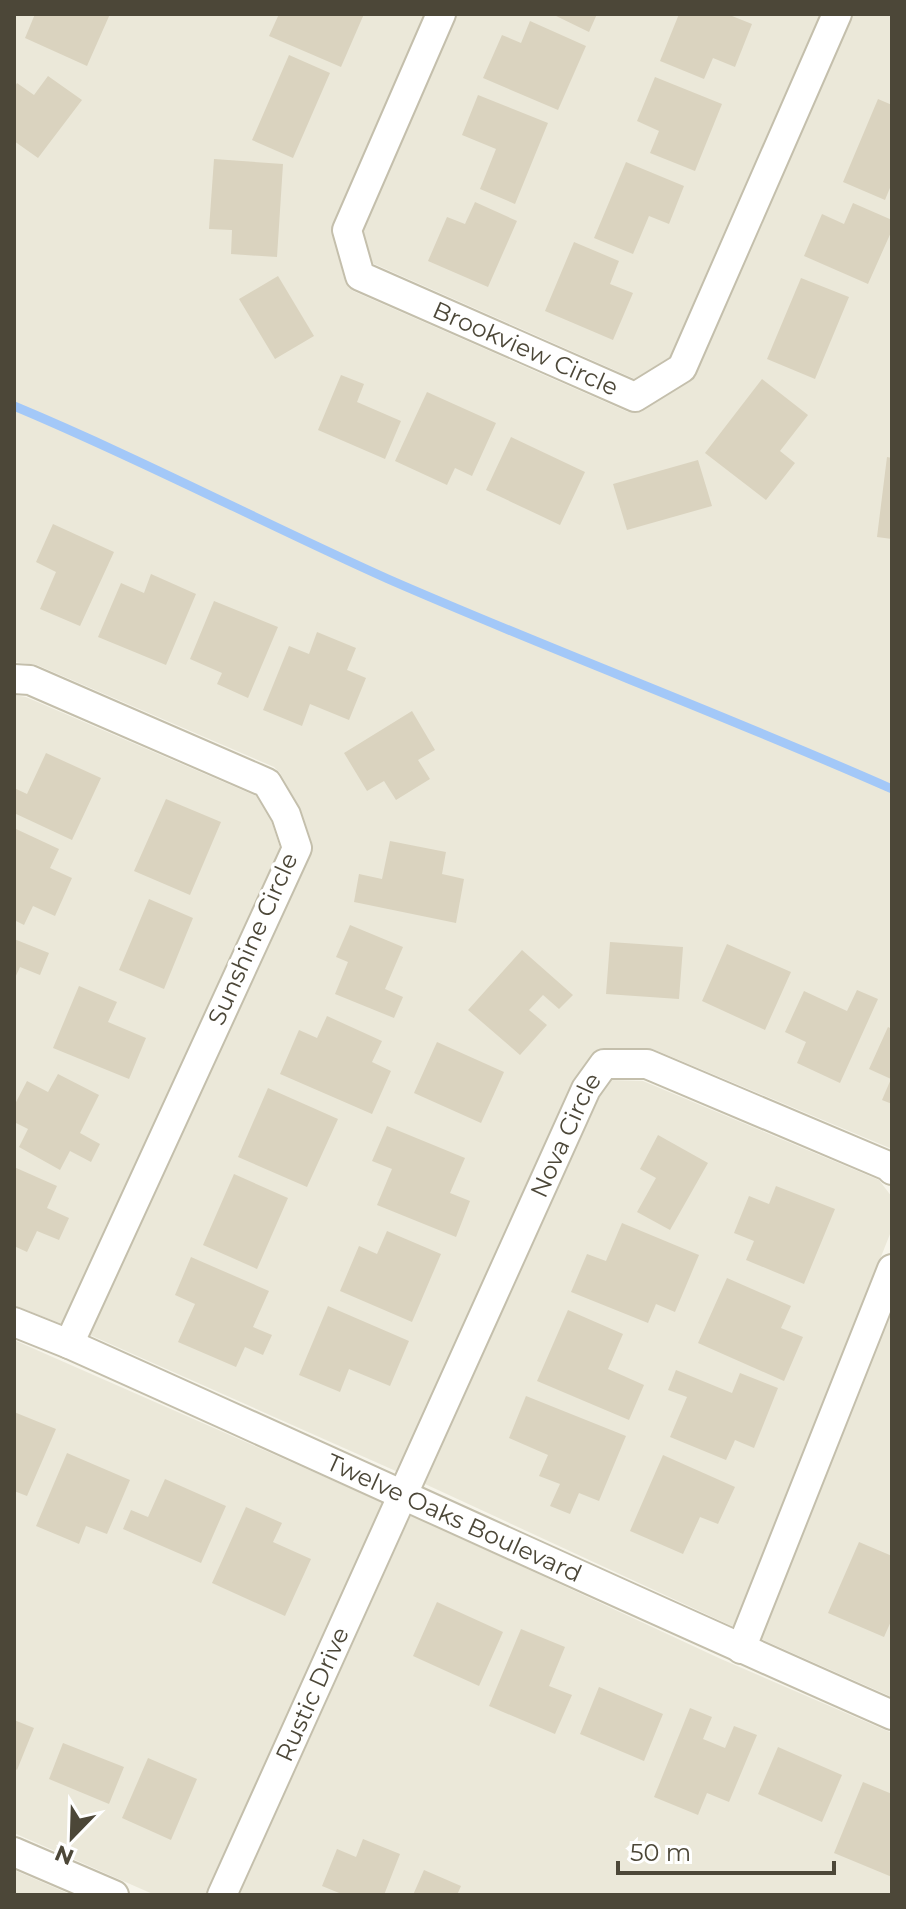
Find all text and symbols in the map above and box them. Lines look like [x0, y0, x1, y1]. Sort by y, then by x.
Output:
street label: Brookview Circle [428, 295, 623, 402]
street label: Sunshine Circle [202, 848, 304, 1029]
street label: Nova Circle [524, 1067, 607, 1202]
street label: Twelve Oaks Boulevard [322, 1447, 586, 1588]
street label: Rustic Drive [269, 1623, 355, 1766]
north arrow [32, 1797, 112, 1877]
scale bar [618, 1825, 834, 1875]
text: 50 m [630, 1838, 691, 1867]
text: N [51, 1839, 78, 1871]

